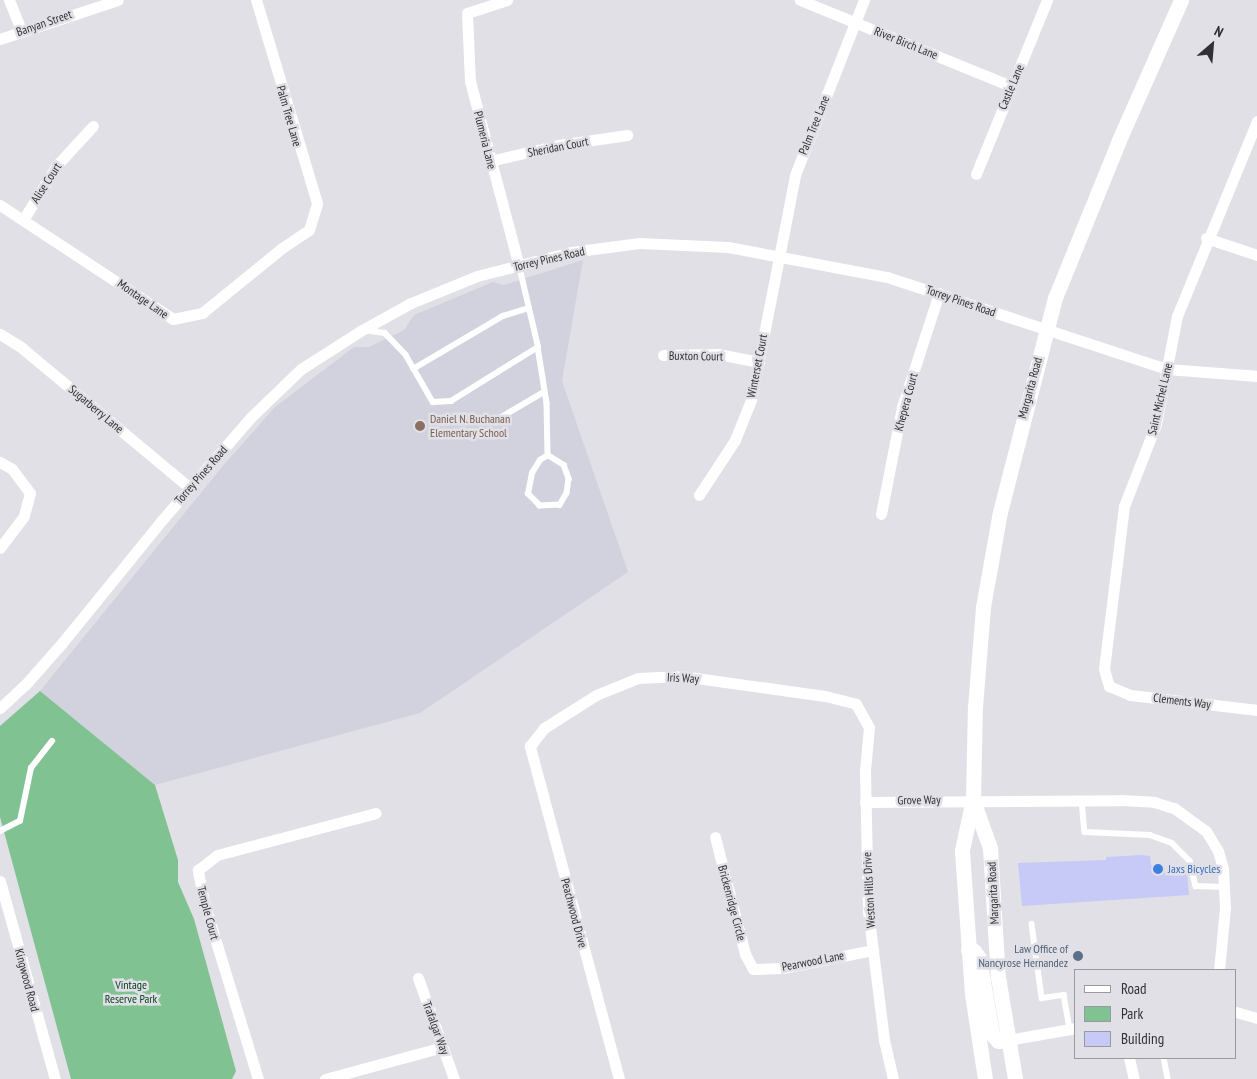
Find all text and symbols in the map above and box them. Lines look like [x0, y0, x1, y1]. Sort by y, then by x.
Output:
street label: Banyan Street [14, 7, 74, 39]
north arrow [1187, 20, 1237, 70]
text: N [1211, 22, 1226, 41]
street label: River Birch Lane [872, 24, 940, 62]
street label: Castle Lane [995, 62, 1027, 112]
street label: Palm Tree Lane [273, 84, 305, 148]
street label: Palm Tree Lane [796, 93, 832, 157]
street label: Plumeria Lane [471, 110, 499, 170]
street label: Sheridan Court [526, 134, 590, 160]
street label: Alise Court [28, 160, 64, 206]
street label: Torrey Pines Road [512, 244, 586, 274]
street label: Montage Lane [115, 276, 171, 322]
street label: Torrey Pines Road [924, 282, 998, 320]
street label: Winterset Court [744, 333, 770, 399]
street label: Buxton Court [669, 348, 723, 364]
street label: Margarita Road [1015, 356, 1045, 420]
street label: Saint Michel Lane [1145, 362, 1175, 436]
street label: Khepera Court [891, 371, 921, 433]
street label: Sugarberry Lane [66, 382, 126, 436]
place label: Daniel N. Buchanan Elementary School [430, 412, 511, 440]
marker: Daniel N. Buchanan Elementary School [414, 420, 426, 432]
street label: Torrey Pines Road [172, 443, 230, 507]
street label: Iris Way [667, 670, 699, 686]
street label: Clements Way [1152, 690, 1212, 712]
street label: Grove Way [897, 792, 941, 808]
street label: Weston Hills Drive [860, 852, 878, 928]
street label: Margarita Road [984, 861, 1002, 925]
place label: Jaxs Bicycles [1168, 862, 1220, 876]
marker: Jaxs Bicycles [1152, 863, 1164, 875]
street label: Brickenridge Circle [715, 864, 749, 942]
street label: Peachwood Drive [558, 877, 590, 949]
street label: Temple Court [194, 885, 222, 941]
place label: Law Office of Nancyrose Hernandez [978, 942, 1068, 970]
street label: Kingwood Road [12, 947, 42, 1013]
street label: Pearwood Lane [781, 948, 845, 974]
marker: Law Office of Nancyrose Hernandez [1072, 950, 1084, 962]
legend [1074, 969, 1237, 1059]
park label: Vintage Reserve Park [105, 978, 157, 1006]
text: Road [1121, 979, 1147, 998]
street label: Trafalgar Way [420, 999, 452, 1057]
text: Park [1121, 1004, 1143, 1023]
text: Building [1121, 1029, 1164, 1048]

